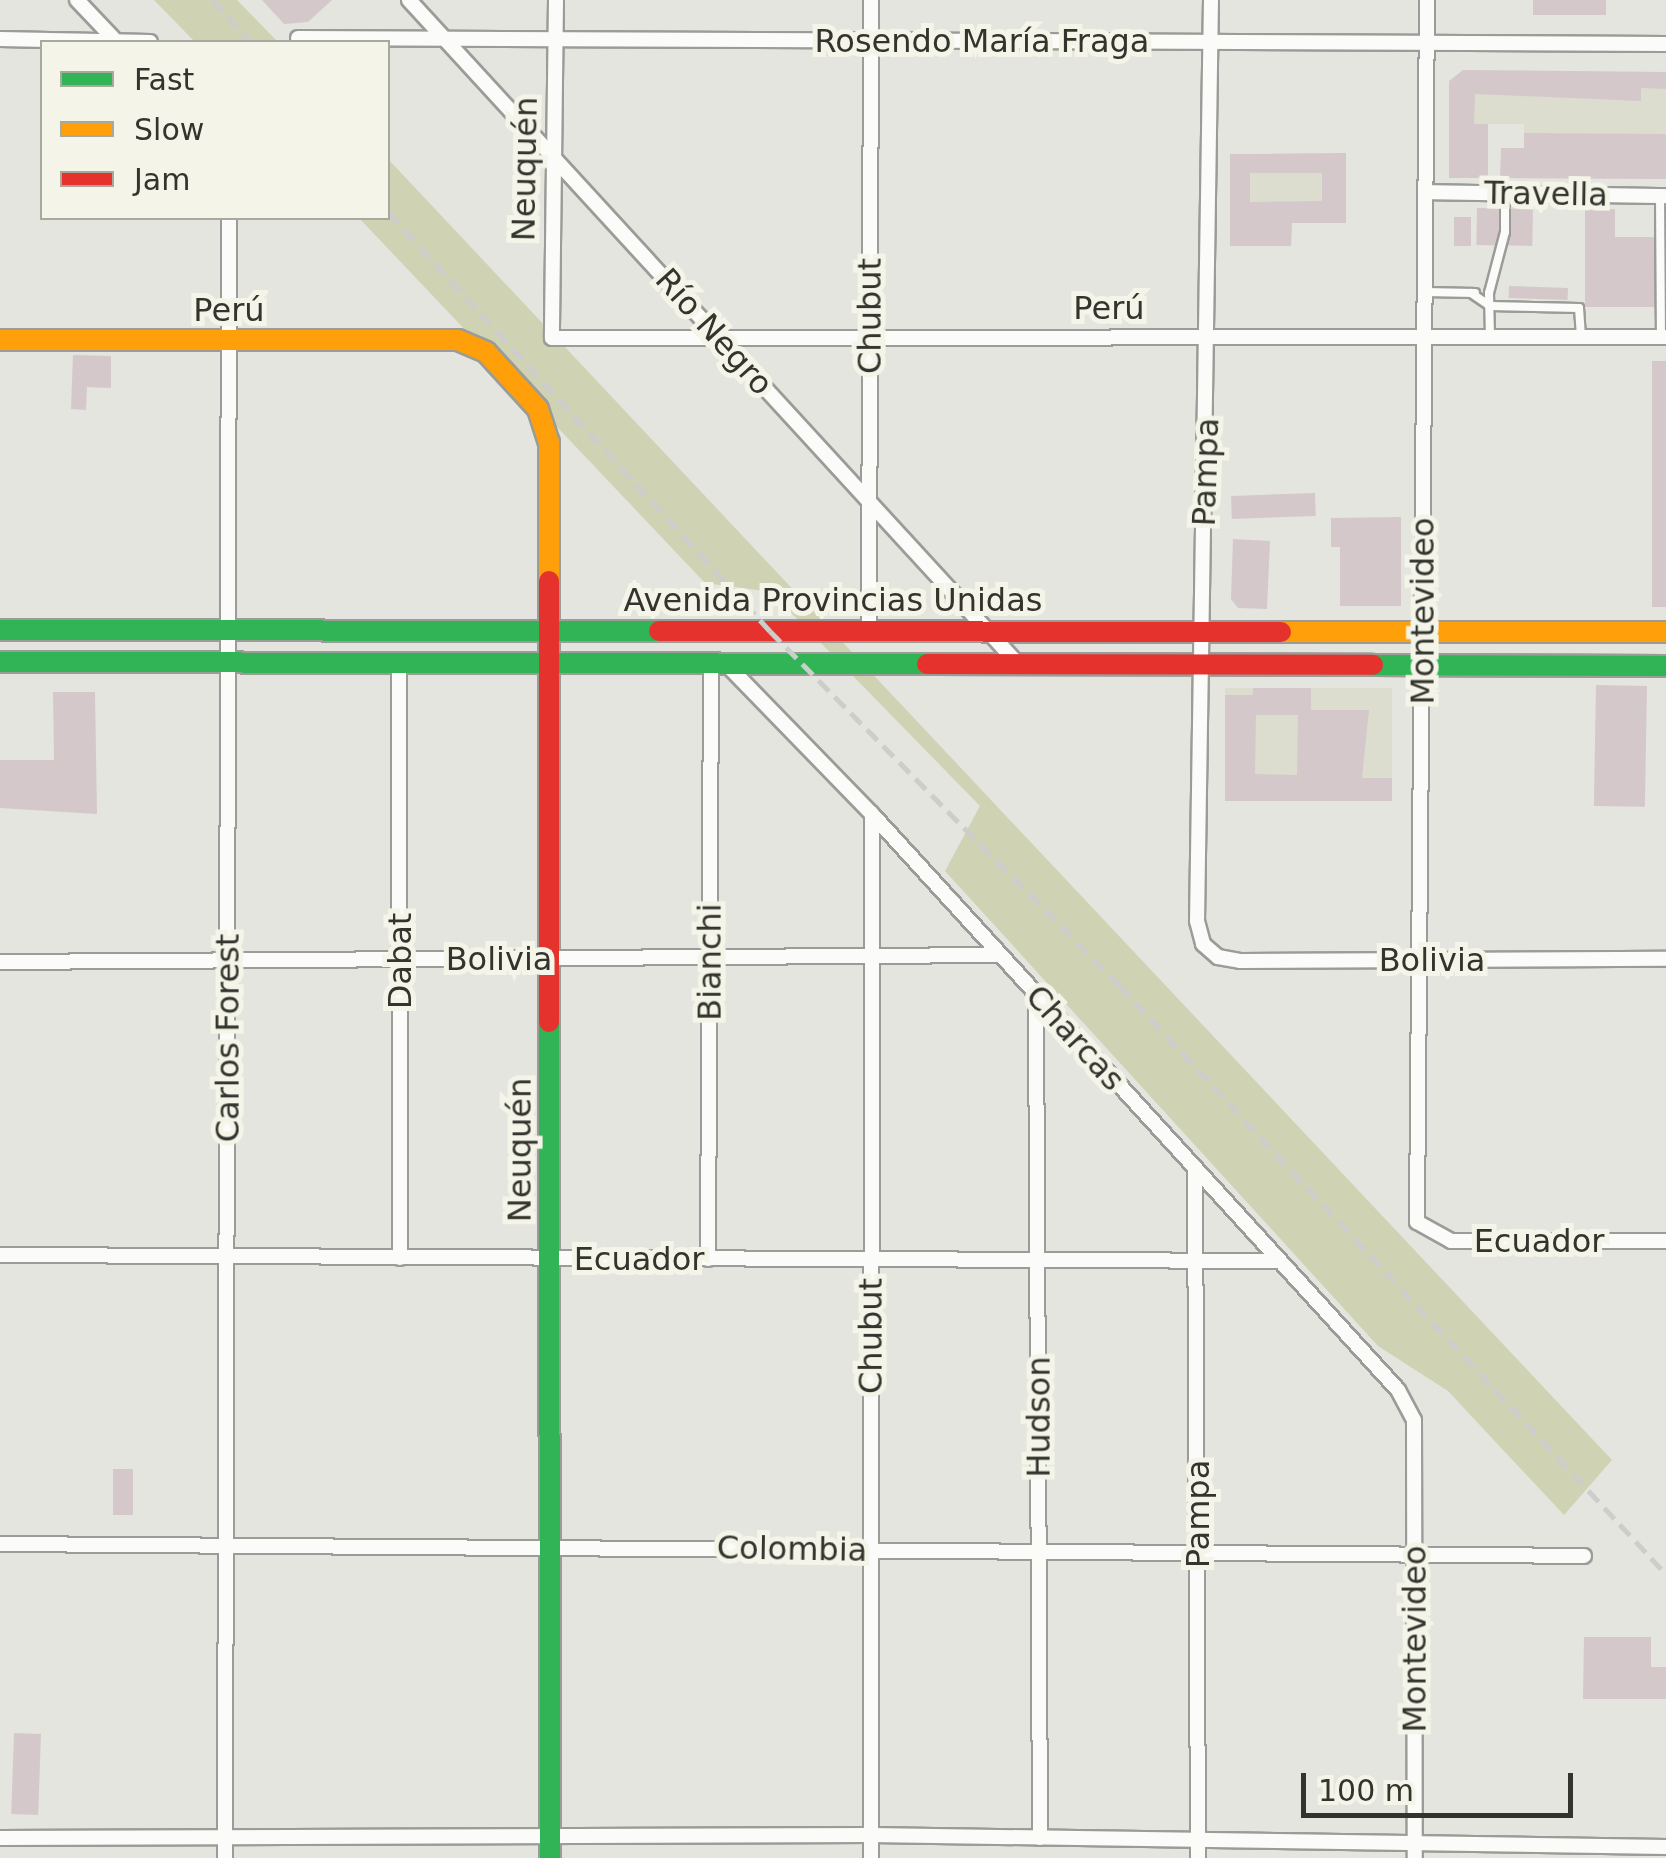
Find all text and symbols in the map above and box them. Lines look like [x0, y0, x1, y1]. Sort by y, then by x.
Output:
street label: Rosendo María Fraga [815, 22, 1149, 60]
legend [40, 40, 390, 220]
text: Fast [134, 62, 194, 97]
street label: Neuquén [505, 96, 545, 242]
text: Slow [134, 112, 204, 147]
text: Jam [134, 162, 190, 197]
street label: Travella [1484, 174, 1608, 214]
street label: Chubut [851, 258, 889, 374]
street label: Río Negro [647, 261, 781, 403]
street label: Perú [1073, 289, 1145, 327]
street label: Perú [193, 291, 265, 329]
street label: Pampa [1185, 417, 1227, 527]
street label: Montevideo [1404, 517, 1442, 705]
street label: Avenida Provincias Unidas [624, 581, 1042, 619]
street label: Bianchi [691, 903, 729, 1021]
street label: Dabat [381, 913, 419, 1009]
street label: Carlos Forest [209, 934, 247, 1142]
street label: Bolivia [446, 940, 552, 978]
street label: Bolivia [1379, 941, 1485, 979]
street label: Charcas [1018, 977, 1132, 1099]
street label: Neuquén [501, 1078, 539, 1222]
street label: Ecuador [1474, 1222, 1604, 1260]
street label: Ecuador [574, 1240, 704, 1278]
street label: Chubut [852, 1278, 890, 1394]
street label: Hudson [1020, 1356, 1058, 1478]
street label: Pampa [1179, 1460, 1217, 1568]
street label: Colombia [716, 1528, 868, 1570]
street label: Montevideo [1396, 1545, 1434, 1733]
scale bar [1306, 1753, 1578, 1815]
text: 100 m [1318, 1773, 1414, 1808]

